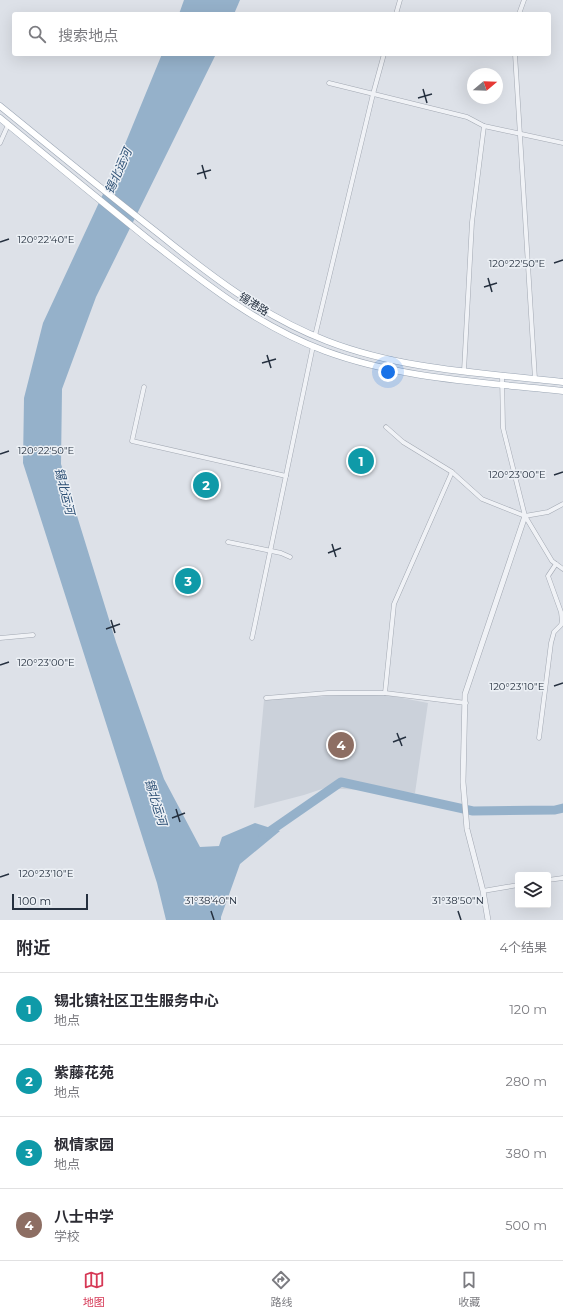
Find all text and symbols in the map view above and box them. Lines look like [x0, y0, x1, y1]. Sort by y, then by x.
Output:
search box [12, 12, 551, 56]
icon: search [26, 23, 48, 45]
text: 搜索地点 [58, 26, 118, 45]
north arrow [467, 68, 503, 104]
water label: 锡北运河 [101, 144, 135, 196]
text: 120°22'40"E [17, 233, 75, 246]
text: 120°22'50"E [489, 257, 546, 270]
street label: 锡港路 [236, 289, 272, 319]
your location [378, 362, 398, 382]
text: 120°22'50"E [18, 444, 75, 457]
pin: 1 [348, 446, 374, 476]
water label: 锡北运河 [52, 466, 79, 518]
text: 120°23'00"E [488, 468, 546, 481]
pin: 2 [193, 470, 219, 500]
pin: 3 [175, 566, 201, 596]
text: 120°23'00"E [17, 656, 75, 669]
text: 120°23'10"E [490, 680, 545, 693]
pin: 4 [328, 730, 354, 760]
water label: 锡北运河 [142, 777, 171, 829]
text: 120°23'10"E [19, 867, 74, 880]
map controls [515, 872, 551, 908]
button: layers [515, 872, 551, 908]
scale bar [12, 892, 88, 911]
text: 100 m [18, 894, 51, 908]
text: 31°38'40"N [185, 894, 237, 907]
text: 31°38'50"N [432, 894, 484, 907]
text: 附近 [16, 938, 50, 958]
text: 4个结果 [499, 939, 547, 955]
text: 锡北镇社区卫生服务中心 [54, 991, 219, 1010]
text: 1 [26, 1001, 32, 1017]
text: 120 m [509, 1001, 547, 1017]
text: 地点 [54, 1012, 80, 1028]
text: 紫藤花苑 [54, 1063, 114, 1082]
text: 2 [25, 1073, 33, 1089]
text: 280 m [506, 1073, 547, 1089]
text: 地点 [54, 1084, 80, 1100]
text: 枫情家园 [54, 1135, 114, 1154]
text: 3 [25, 1145, 33, 1161]
text: 380 m [506, 1145, 547, 1161]
text: 地点 [54, 1156, 80, 1172]
text: 八士中学 [54, 1207, 114, 1226]
text: 4 [25, 1217, 33, 1233]
text: 500 m [505, 1217, 547, 1233]
text: 学校 [54, 1228, 80, 1244]
tab: 地图 [83, 1269, 105, 1309]
tab: 路线 [270, 1269, 292, 1309]
tab: 收藏 [458, 1269, 480, 1309]

